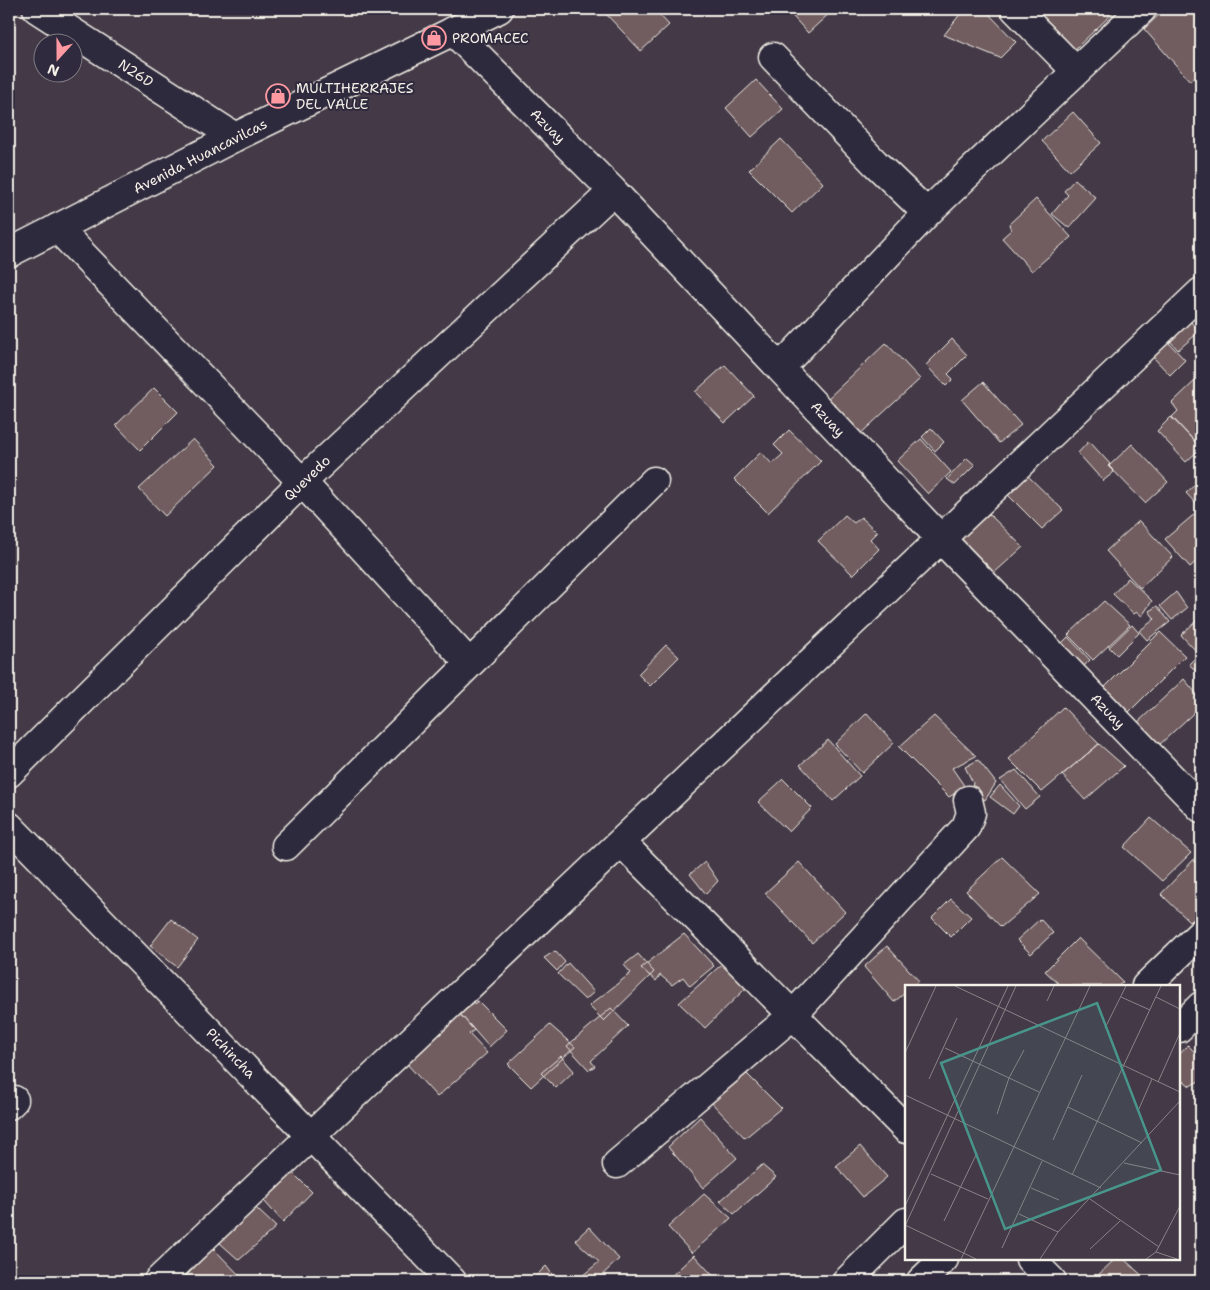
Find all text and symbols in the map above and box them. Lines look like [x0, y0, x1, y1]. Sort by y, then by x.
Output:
shop icon: PROMACEC [421, 25, 447, 51]
place label: PROMACEC [452, 29, 529, 47]
north arrow [32, 32, 82, 82]
street label: N26D [115, 55, 157, 91]
text: N [45, 60, 62, 81]
place label: MULTIHERRAJES DEL VALLE [296, 79, 414, 113]
shop icon: MULTIHERRAJES DEL VALLE [265, 83, 291, 109]
street label: Azuay [527, 105, 569, 147]
street label: Avenida Huancavilcas [130, 114, 270, 198]
street label: Azuay [807, 397, 849, 441]
street label: Quevedo [280, 451, 334, 505]
street label: Azuay [1087, 690, 1129, 732]
inset map [905, 985, 1180, 1260]
street label: Pichincha [202, 1024, 260, 1082]

